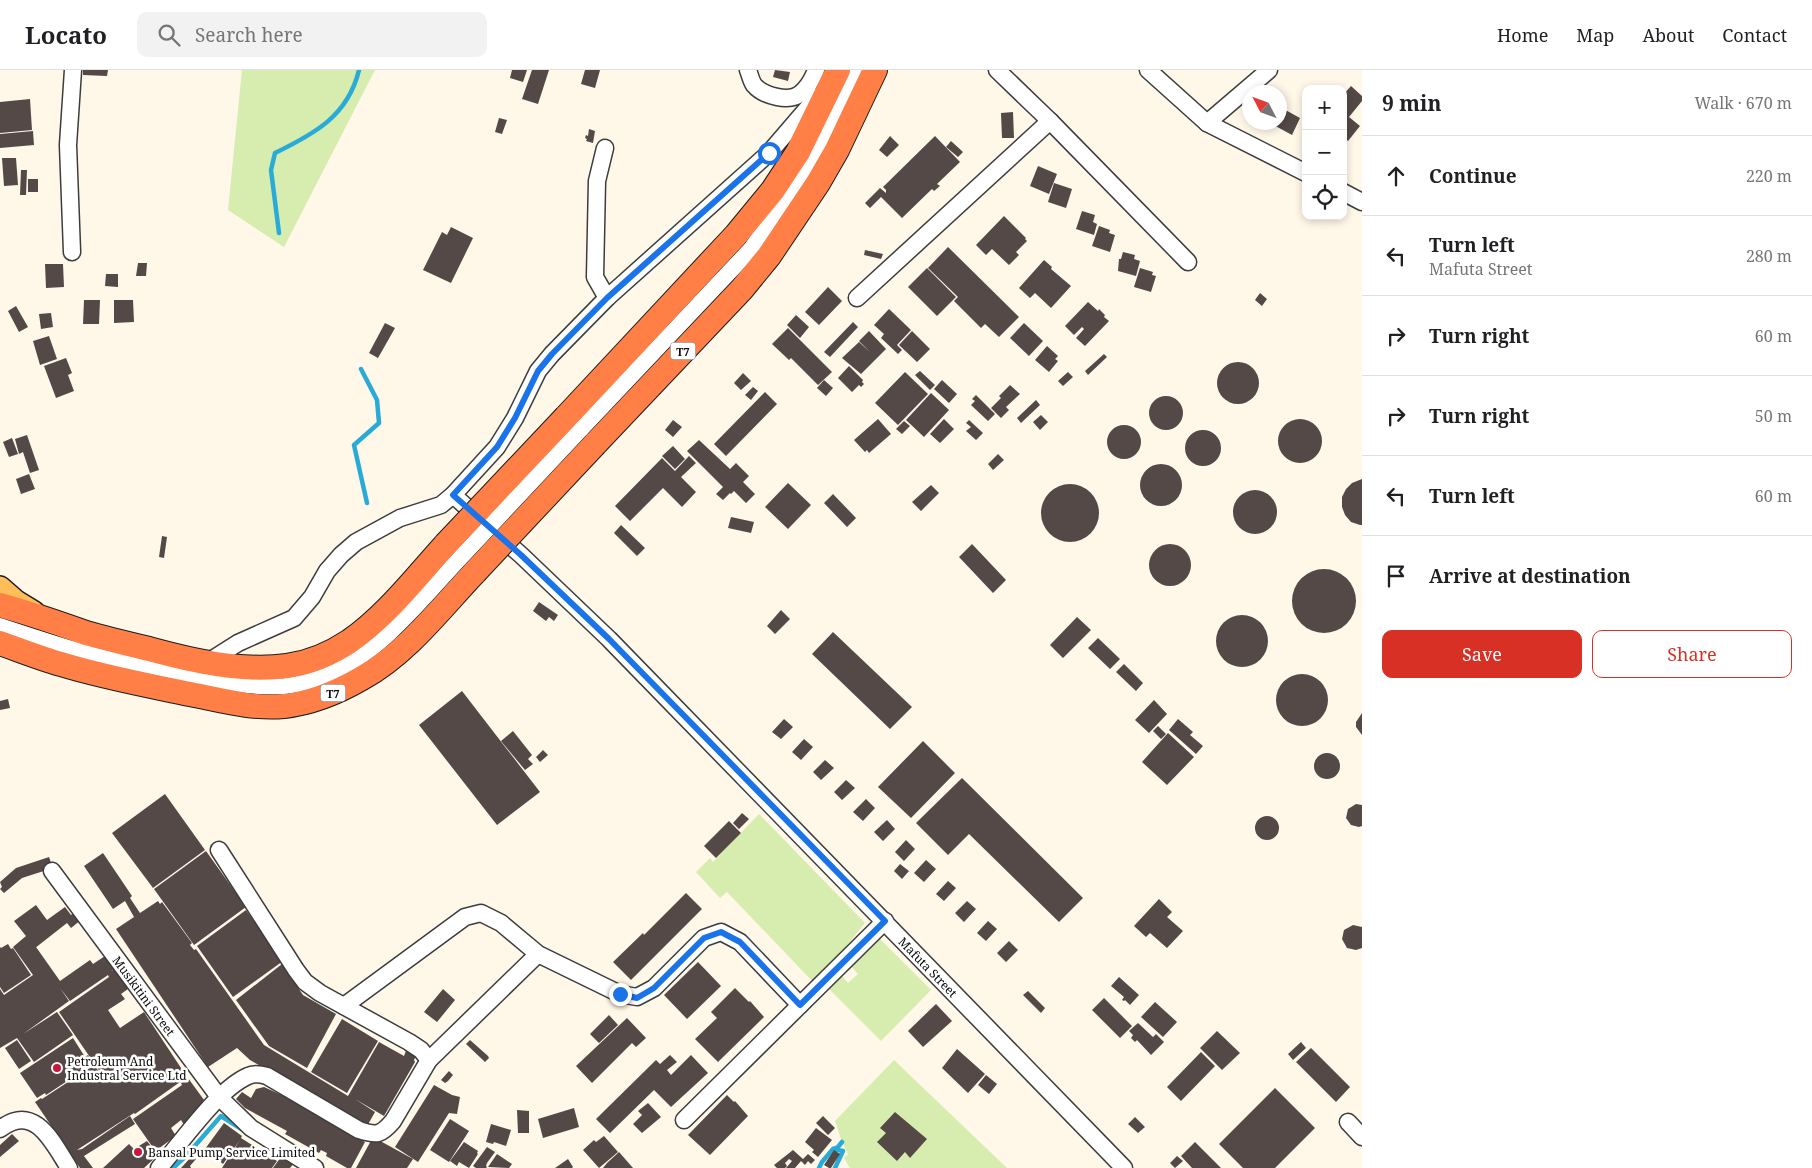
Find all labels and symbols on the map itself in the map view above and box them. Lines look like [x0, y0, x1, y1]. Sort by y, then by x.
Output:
north arrow [1242, 85, 1287, 130]
route start [758, 142, 781, 165]
road number: T7 [670, 342, 696, 360]
road number: T7 [320, 684, 346, 702]
street label: Mafuta Street [895, 933, 961, 1001]
street label: Musikitini Street [109, 952, 179, 1039]
route end [609, 983, 632, 1006]
place label: Petroleum And Industral Service Ltd [67, 1053, 187, 1084]
marker: Petroleum And Industral Service Ltd [51, 1062, 63, 1074]
place label: Bansal Pump Service Limited [148, 1144, 316, 1161]
marker: Bansal Pump Service Limited [132, 1146, 144, 1158]

